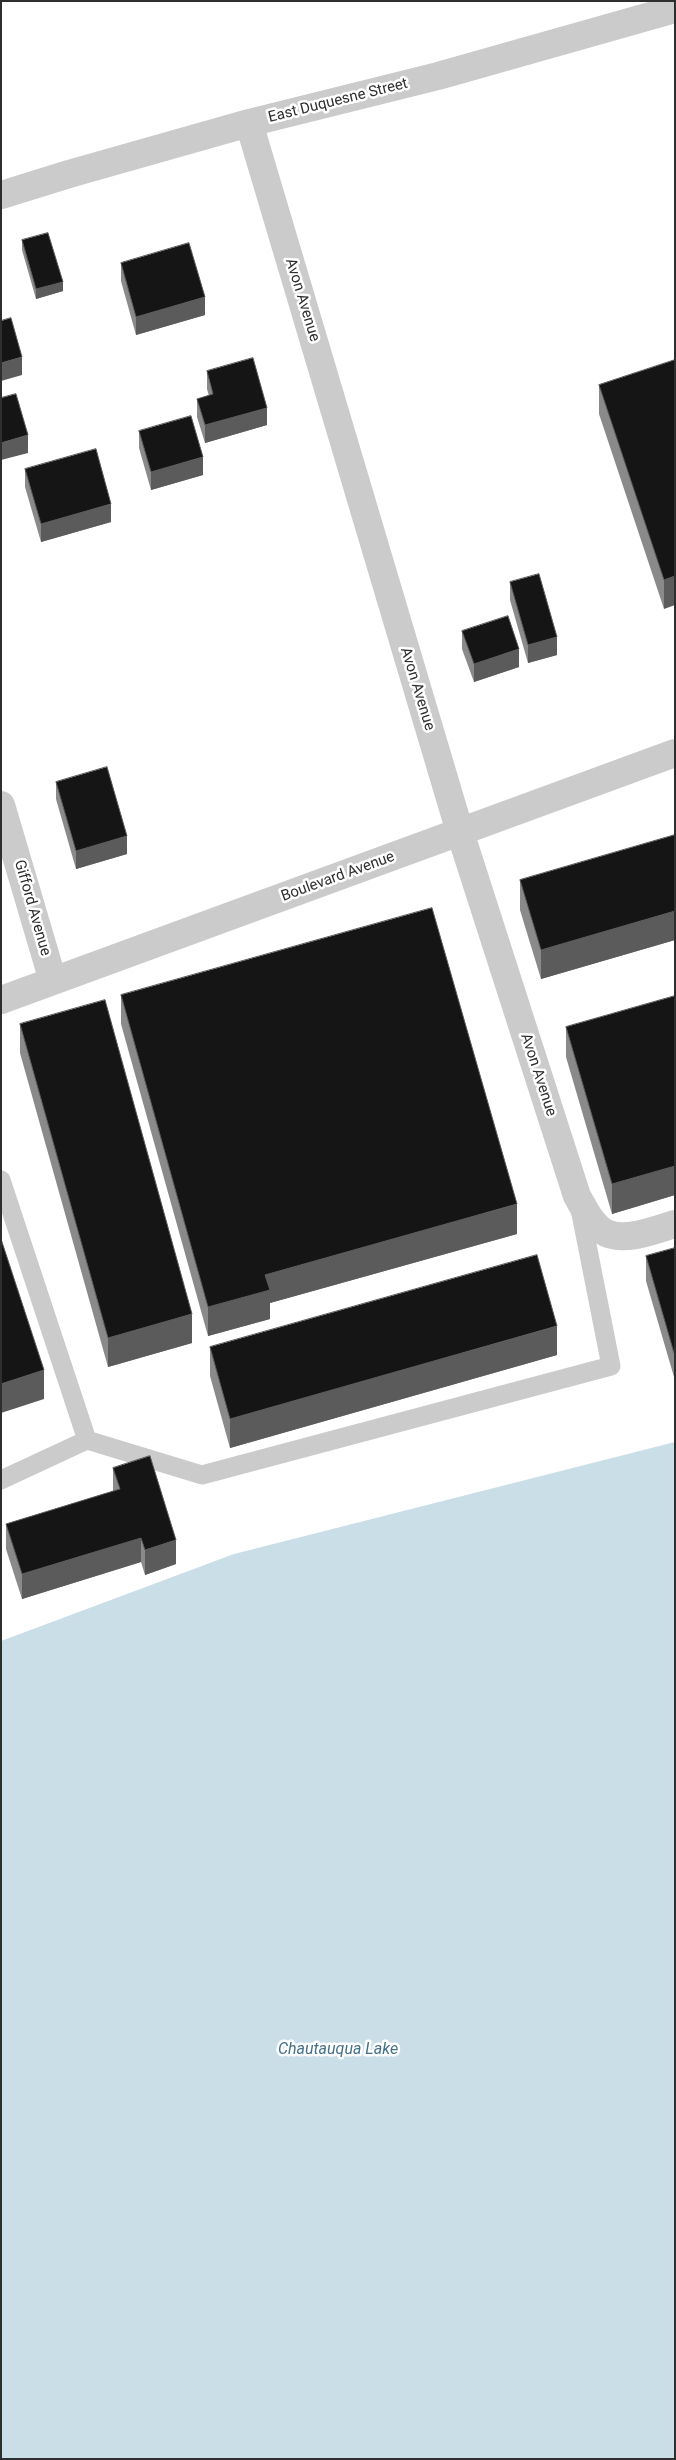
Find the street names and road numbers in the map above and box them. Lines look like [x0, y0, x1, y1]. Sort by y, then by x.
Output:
street label: East Duquesne Street [266, 75, 410, 127]
street label: Avon Avenue [281, 256, 323, 344]
street label: Avon Avenue [396, 645, 438, 733]
street label: Boulevard Avenue [279, 848, 397, 906]
street label: Gifford Avenue [10, 858, 54, 958]
street label: Avon Avenue [516, 1031, 560, 1119]

